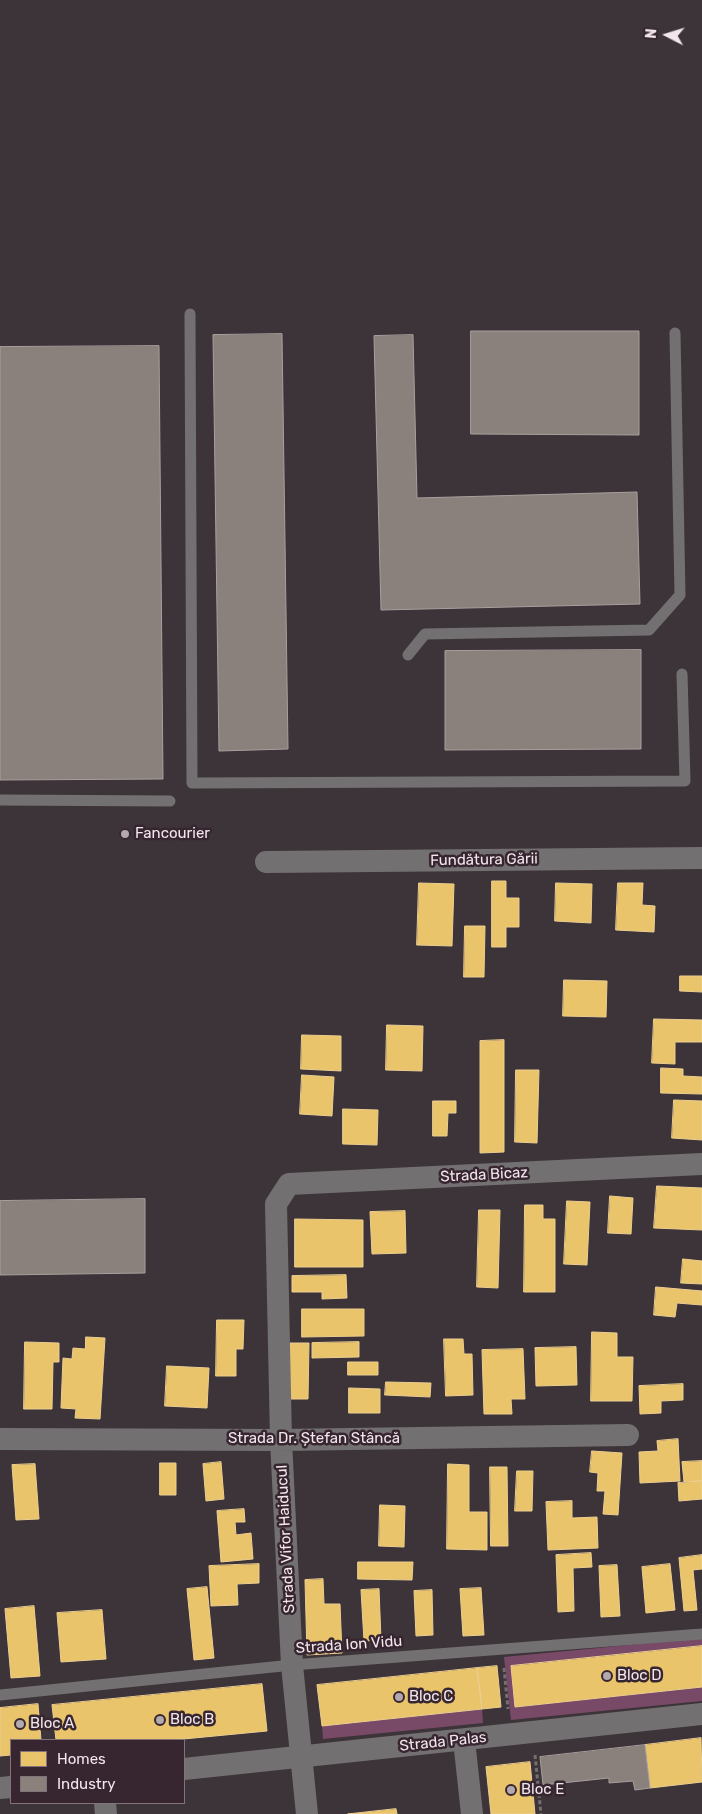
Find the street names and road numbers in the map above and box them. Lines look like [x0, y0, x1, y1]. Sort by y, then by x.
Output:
street label: Fundătura Gării [430, 850, 538, 870]
street label: Strada Bicaz [440, 1164, 528, 1186]
street label: Strada Dr. Ștefan Stâncă [228, 1430, 400, 1448]
street label: Strada Vifor Haiducul [273, 1464, 299, 1614]
street label: Strada Ion Vidu [295, 1632, 403, 1658]
street label: Strada Palas [399, 1728, 487, 1756]

